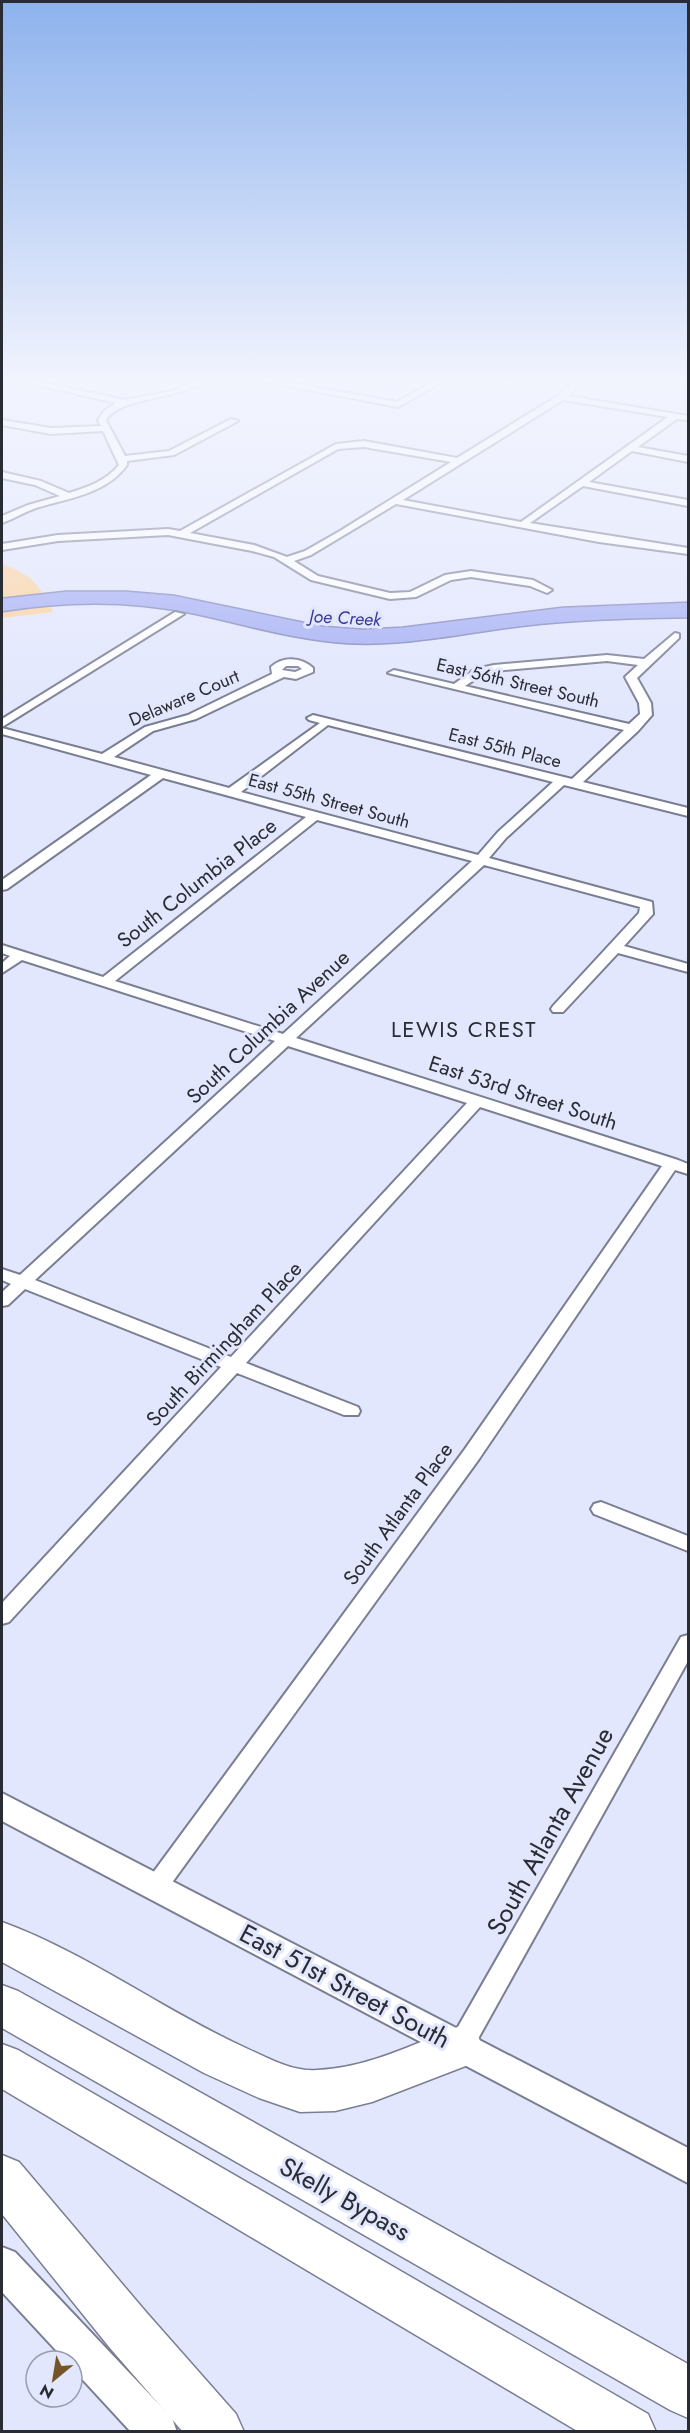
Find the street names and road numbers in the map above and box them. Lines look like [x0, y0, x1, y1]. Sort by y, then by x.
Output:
street label: East 56th Street South [434, 652, 602, 714]
street label: Delaware Court [125, 663, 244, 733]
street label: East 55th Place [446, 721, 564, 775]
street label: East 55th Street South [245, 767, 413, 835]
street label: South Columbia Place [111, 811, 283, 955]
street label: South Columbia Avenue [180, 943, 357, 1111]
street label: East 53rd Street South [425, 1048, 621, 1138]
street label: South Birmingham Place [139, 1254, 309, 1433]
street label: South Atlanta Place [336, 1436, 460, 1592]
street label: South Atlanta Avenue [477, 1720, 623, 1942]
street label: East 51st Street South [233, 1914, 457, 2058]
street label: Skelly Bypass [273, 2147, 417, 2251]

